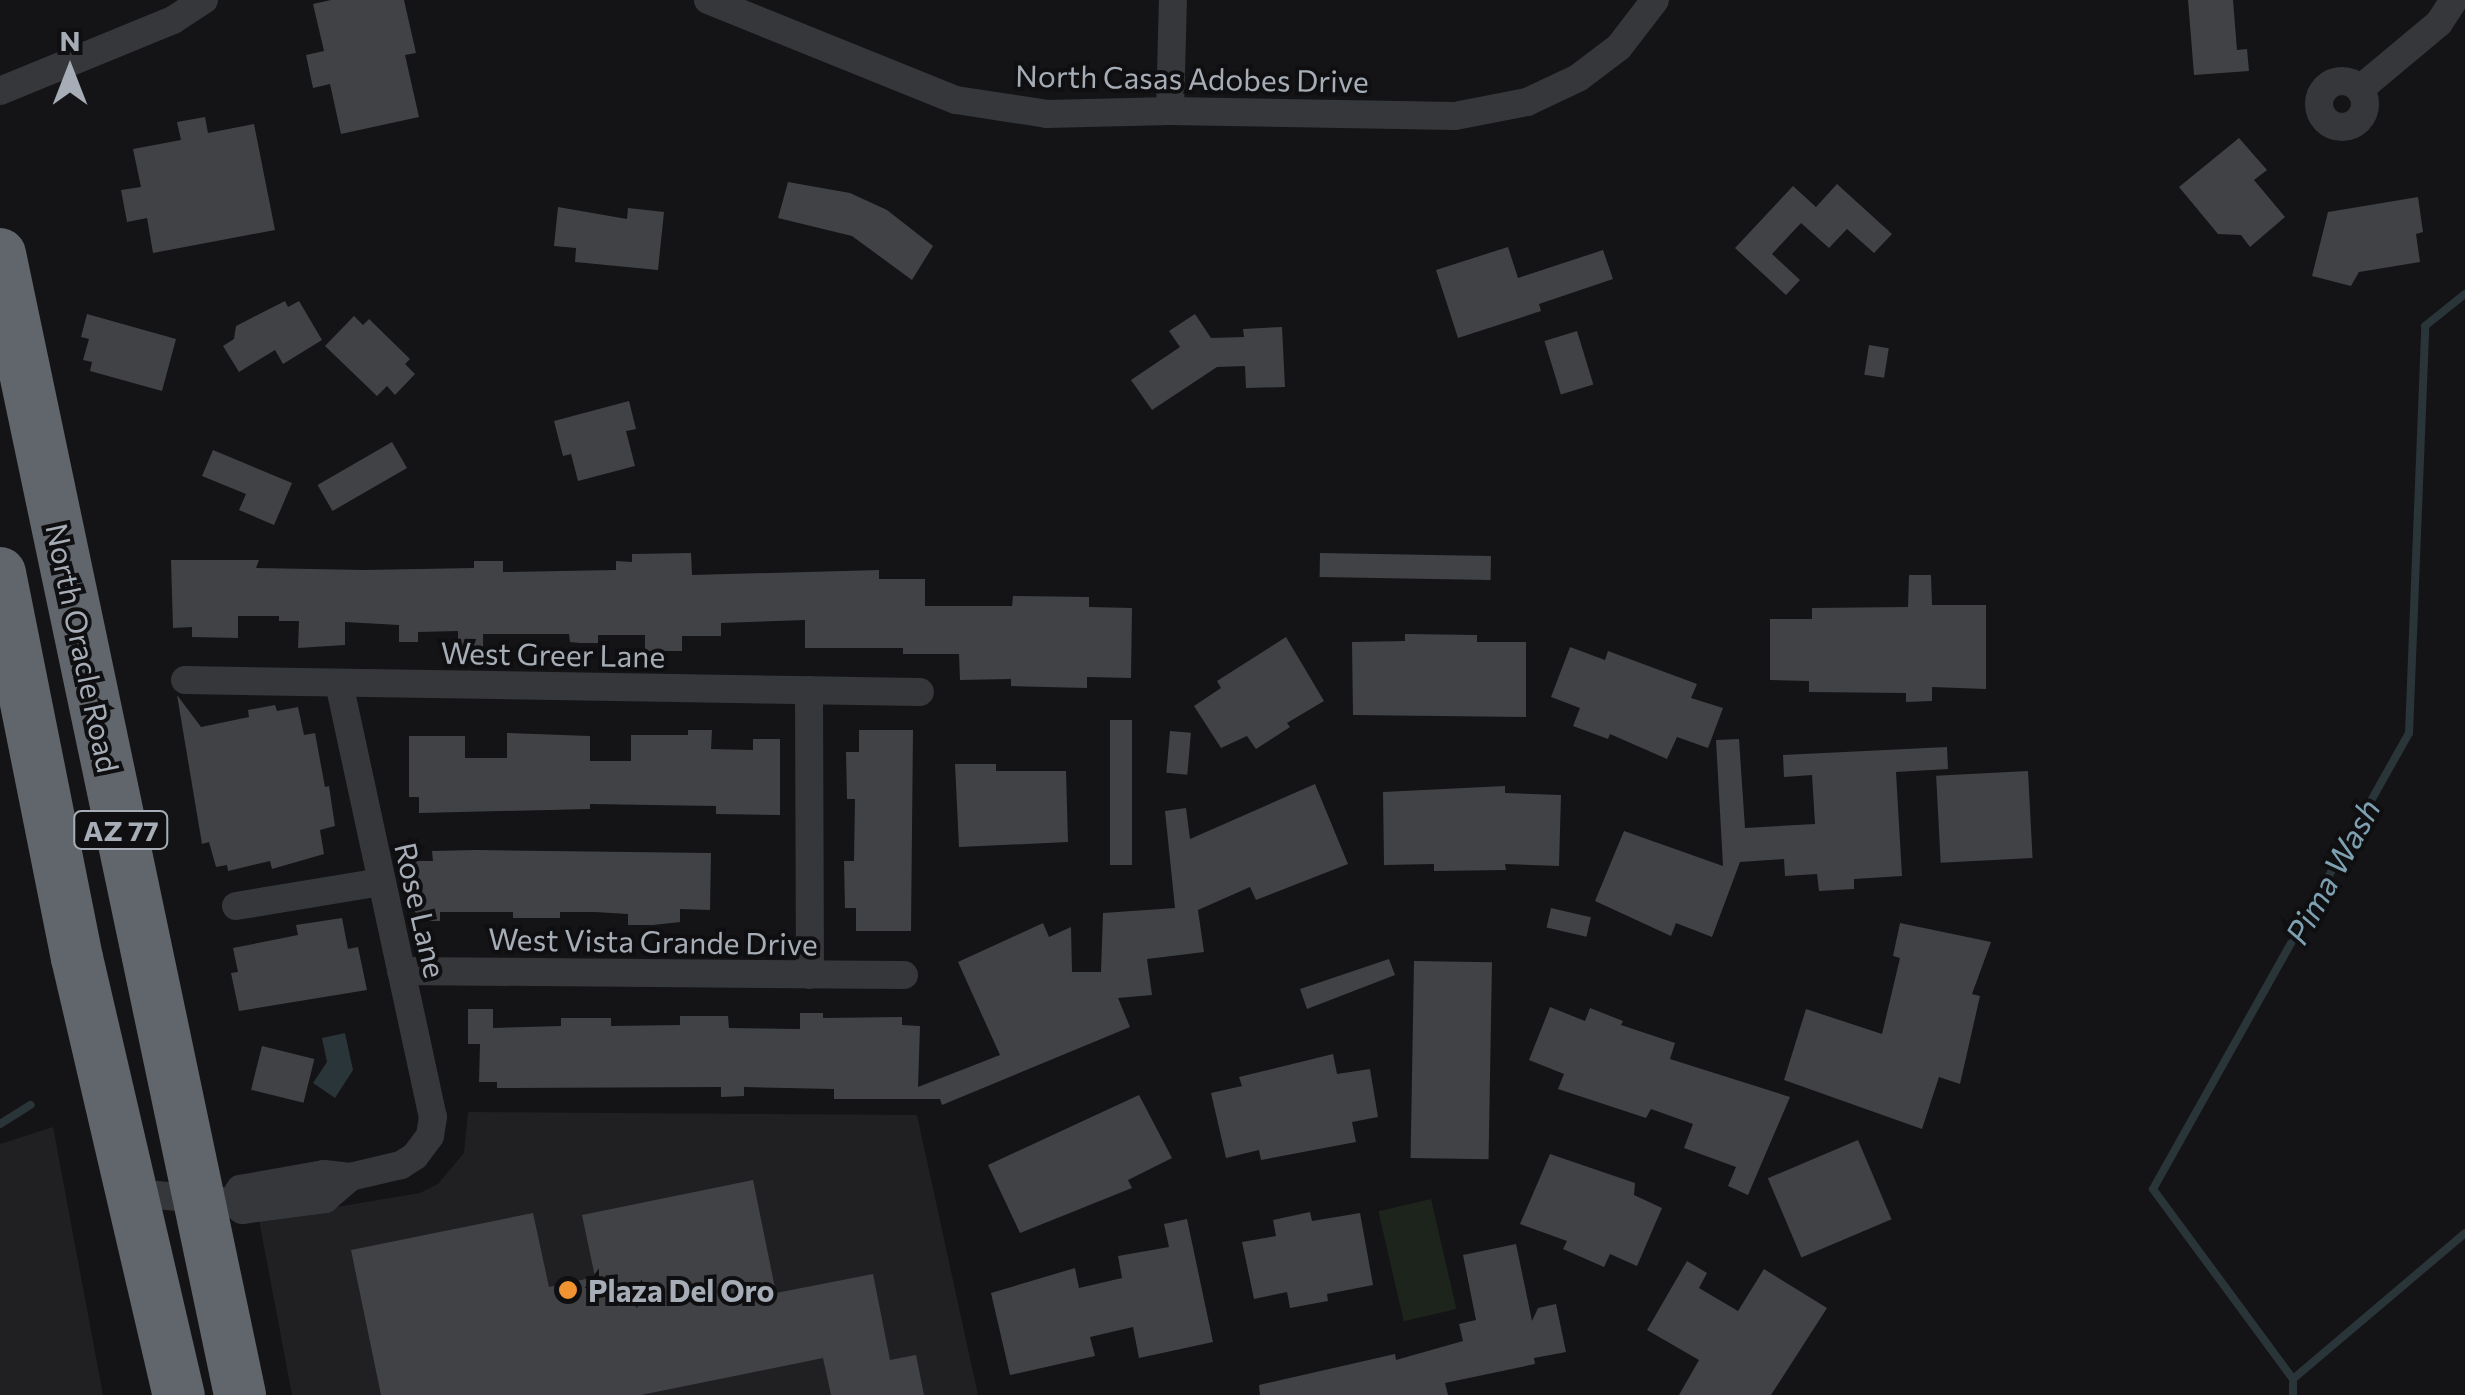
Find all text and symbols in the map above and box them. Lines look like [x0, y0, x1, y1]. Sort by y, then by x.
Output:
north arrow [20, 20, 120, 120]
text: N [60, 23, 81, 57]
street label: North Casas Adobes Drive [1015, 57, 1369, 99]
street label: North Oracle Road [39, 520, 127, 776]
street label: West Greer Lane [440, 634, 666, 674]
water label: Pima Wash [2277, 792, 2387, 950]
road number: AZ 77 [71, 807, 171, 853]
street label: Rose Lane [388, 839, 454, 981]
street label: West Vista Grande Drive [488, 920, 818, 962]
place label: Plaza Del Oro [588, 1272, 774, 1308]
marker: Plaza Del Oro [557, 1279, 579, 1301]

